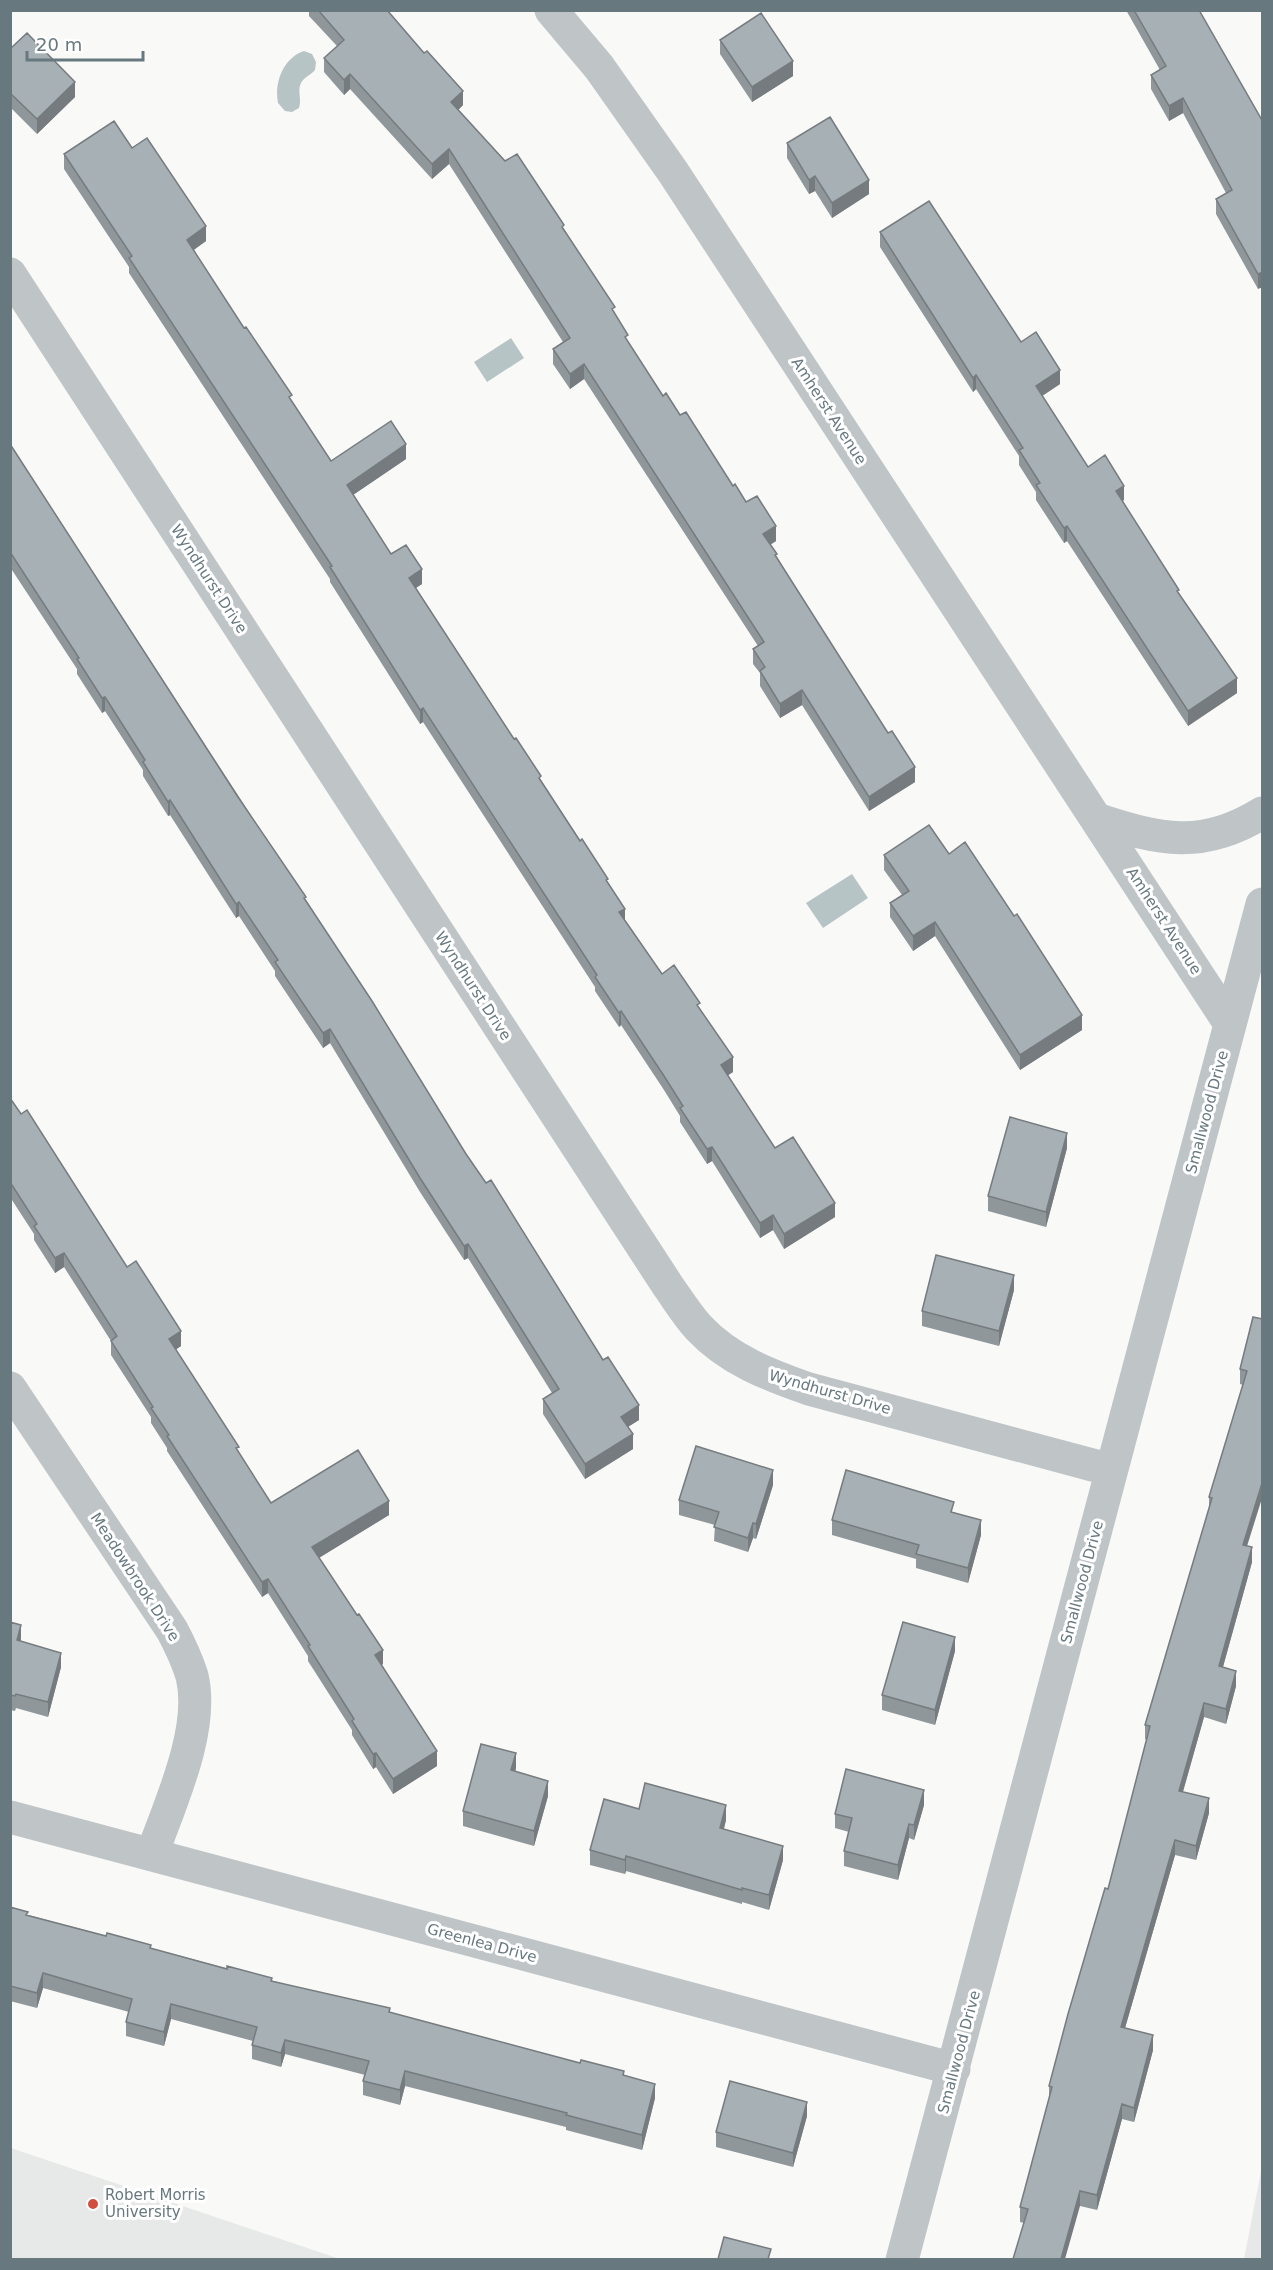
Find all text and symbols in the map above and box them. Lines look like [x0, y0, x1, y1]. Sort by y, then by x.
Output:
scale bar [27, 24, 142, 62]
text: 20 m [36, 34, 82, 55]
street label: Amherst Avenue [788, 354, 870, 468]
street label: Wyndhurst Drive [167, 521, 251, 637]
street label: Amherst Avenue [1123, 864, 1205, 978]
street label: Wyndhurst Drive [431, 928, 515, 1044]
street label: Smallwood Drive [1182, 1049, 1232, 1175]
street label: Wyndhurst Drive [767, 1366, 893, 1418]
street label: Meadowbrook Drive [87, 1509, 183, 1645]
street label: Smallwood Drive [1057, 1519, 1107, 1645]
street label: Greenlea Drive [425, 1920, 539, 1966]
street label: Smallwood Drive [934, 1989, 984, 2115]
place label: Robert Morris University [105, 2186, 206, 2221]
marker: Robert Morris University [86, 2197, 100, 2211]

